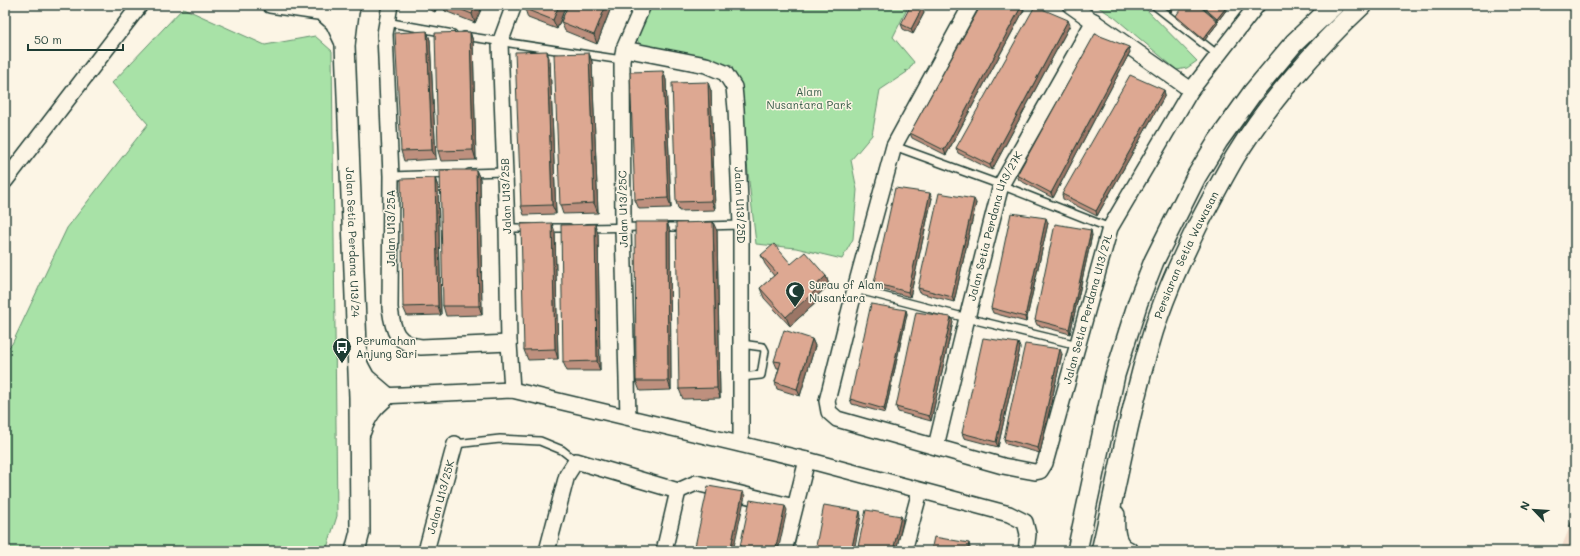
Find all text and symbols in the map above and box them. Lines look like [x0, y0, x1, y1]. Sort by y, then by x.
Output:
scale bar [28, 26, 123, 52]
text: 50 m [34, 31, 62, 47]
park label: Alam Nusantara Park [767, 84, 852, 112]
street label: Jalan Setia Perdana U13/27K [964, 148, 1026, 302]
street label: Jalan U13/25B [497, 158, 514, 234]
street label: Jalan U13/25D [731, 166, 749, 243]
street label: Jalan Setia Perdana U13/24 [343, 167, 364, 318]
street label: Jalan U13/25C [614, 170, 631, 248]
street label: Persiaran Setia Wawasan [1150, 188, 1221, 321]
street label: Jalan U13/25A [383, 190, 398, 266]
street label: Jalan Setia Perdana U13/27L [1059, 231, 1115, 385]
place label: Surau of Alam Nusantara [809, 277, 883, 305]
mosque icon: Surau of Alam Nusantara [784, 280, 806, 308]
place label: Perumahan Anjung Sari [356, 333, 417, 361]
bus stop icon: Perumahan Anjung Sari [331, 336, 353, 364]
street label: Jalan U13/25K [423, 458, 457, 535]
north arrow [1514, 490, 1554, 530]
text: N [1516, 499, 1533, 513]

